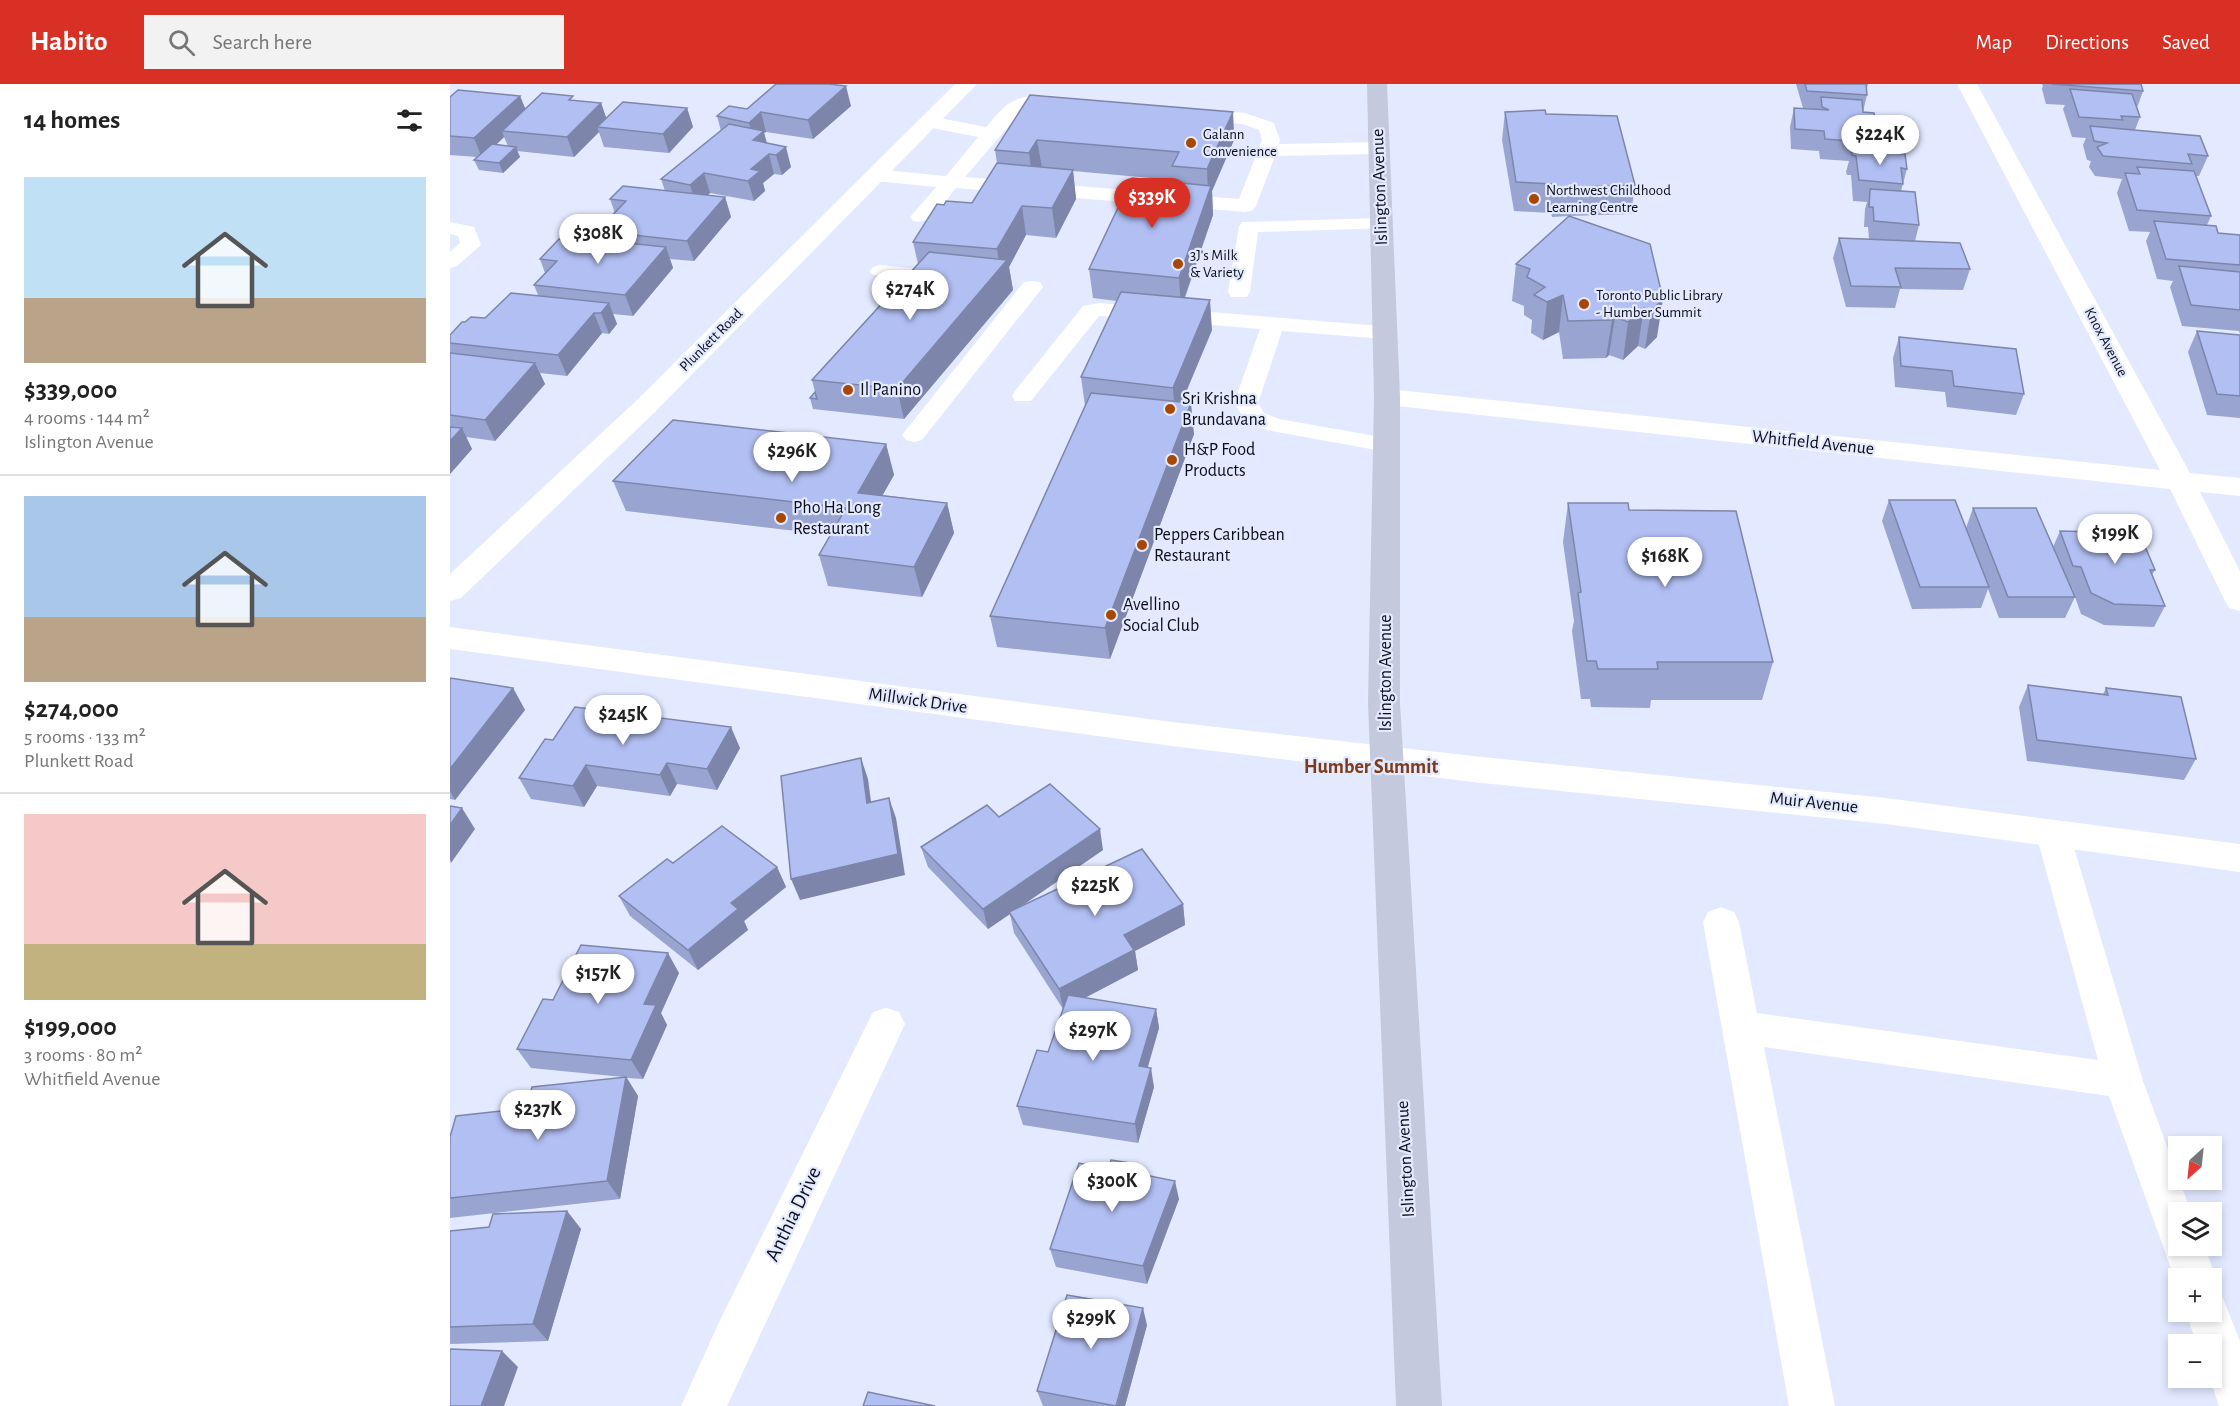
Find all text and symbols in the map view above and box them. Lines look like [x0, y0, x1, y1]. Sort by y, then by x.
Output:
search box [144, 15, 564, 69]
icon: search [165, 26, 198, 59]
text: Habito [30, 28, 108, 56]
text: Search here [213, 31, 312, 53]
text: Map [1976, 32, 2012, 53]
text: Directions [2045, 32, 2129, 53]
text: Saved [2162, 32, 2210, 53]
icon: filters [393, 104, 426, 137]
text: 14 homes [24, 107, 120, 133]
pin: $224K [1838, 115, 1922, 166]
text: $224K [1855, 124, 1905, 144]
place label: Galann Convenience [1203, 127, 1277, 159]
street label: Islington Avenue [1369, 128, 1391, 246]
marker: Galann Convenience [1184, 136, 1198, 150]
pin: $339K [1110, 178, 1194, 229]
place label: Northwest Childhood Learning Centre [1546, 183, 1671, 215]
text: $339K [1128, 187, 1176, 207]
marker: Northwest Childhood Learning Centre [1527, 192, 1541, 206]
pin: $308K [556, 214, 640, 265]
icon: home [171, 216, 279, 324]
text: $308K [573, 223, 623, 243]
place label: 3J's Milk & Variety [1190, 248, 1244, 280]
marker: 3J's Milk & Variety [1171, 257, 1185, 271]
pin: $274K [868, 270, 952, 321]
text: $274K [886, 279, 934, 299]
place label: Toronto Public Library - Humber Summit [1596, 288, 1723, 320]
marker: Toronto Public Library - Humber Summit [1577, 297, 1591, 311]
street label: Plunkett Road [677, 305, 746, 374]
street label: Knox Avenue [2082, 305, 2130, 379]
text: $339,000 [24, 377, 117, 403]
place label: Il Panino [860, 381, 921, 399]
marker: Il Panino [841, 383, 855, 397]
place label: Sri Krishna Brundavana [1182, 390, 1266, 429]
marker: Sri Krishna Brundavana [1163, 402, 1177, 416]
text: 4 rooms · 144 m² [24, 408, 150, 428]
street label: Whitfield Avenue [1751, 428, 1875, 458]
text: Islington Avenue [24, 432, 154, 452]
pin: $296K [750, 432, 834, 483]
text: $296K [767, 441, 817, 461]
place label: H&P Food Products [1184, 441, 1255, 480]
marker: H&P Food Products [1165, 453, 1179, 467]
place label: Pho Ha Long Restaurant [793, 499, 881, 538]
marker: Pho Ha Long Restaurant [774, 511, 788, 525]
pin: $199K [2073, 514, 2157, 565]
text: $199K [2091, 523, 2139, 543]
place label: Peppers Caribbean Restaurant [1154, 526, 1285, 565]
icon: home [171, 535, 279, 643]
pin: $168K [1623, 537, 1707, 588]
marker: Peppers Caribbean Restaurant [1135, 538, 1149, 552]
text: $168K [1641, 546, 1689, 566]
place label: Avellino Social Club [1123, 596, 1199, 635]
marker: Avellino Social Club [1104, 608, 1118, 622]
street label: Islington Avenue [1377, 615, 1395, 731]
street label: Millwick Drive [867, 685, 969, 717]
pin: $245K [581, 695, 665, 746]
text: $274,000 [24, 696, 119, 722]
text: $245K [599, 704, 647, 724]
text: 5 rooms · 133 m² [24, 727, 146, 747]
text: Plunkett Road [24, 751, 134, 771]
district label: Humber Summit [1304, 757, 1438, 777]
street label: Muir Avenue [1769, 789, 1859, 817]
icon: home [171, 853, 279, 961]
pin: $225K [1053, 866, 1137, 917]
text: $225K [1071, 875, 1119, 895]
pin: $157K [556, 954, 640, 1005]
text: $157K [575, 963, 621, 983]
pin: $297K [1051, 1011, 1135, 1062]
text: $199,000 [24, 1014, 117, 1040]
text: $297K [1069, 1020, 1117, 1040]
text: 3 rooms · 80 m² [24, 1045, 142, 1065]
text: Whitfield Avenue [24, 1069, 161, 1089]
pin: $237K [496, 1090, 580, 1141]
text: $237K [514, 1099, 562, 1119]
street label: Islington Avenue [1394, 1100, 1418, 1218]
north arrow [2168, 1136, 2222, 1190]
map controls [2168, 1136, 2222, 1388]
pin: $300K [1070, 1162, 1154, 1213]
street label: Anthia Drive [761, 1163, 825, 1265]
text: $300K [1087, 1171, 1137, 1191]
button: layers [2168, 1202, 2222, 1256]
button: + [2168, 1268, 2222, 1322]
pin: $299K [1049, 1299, 1133, 1350]
text: $299K [1066, 1308, 1116, 1328]
button: − [2168, 1334, 2222, 1388]

